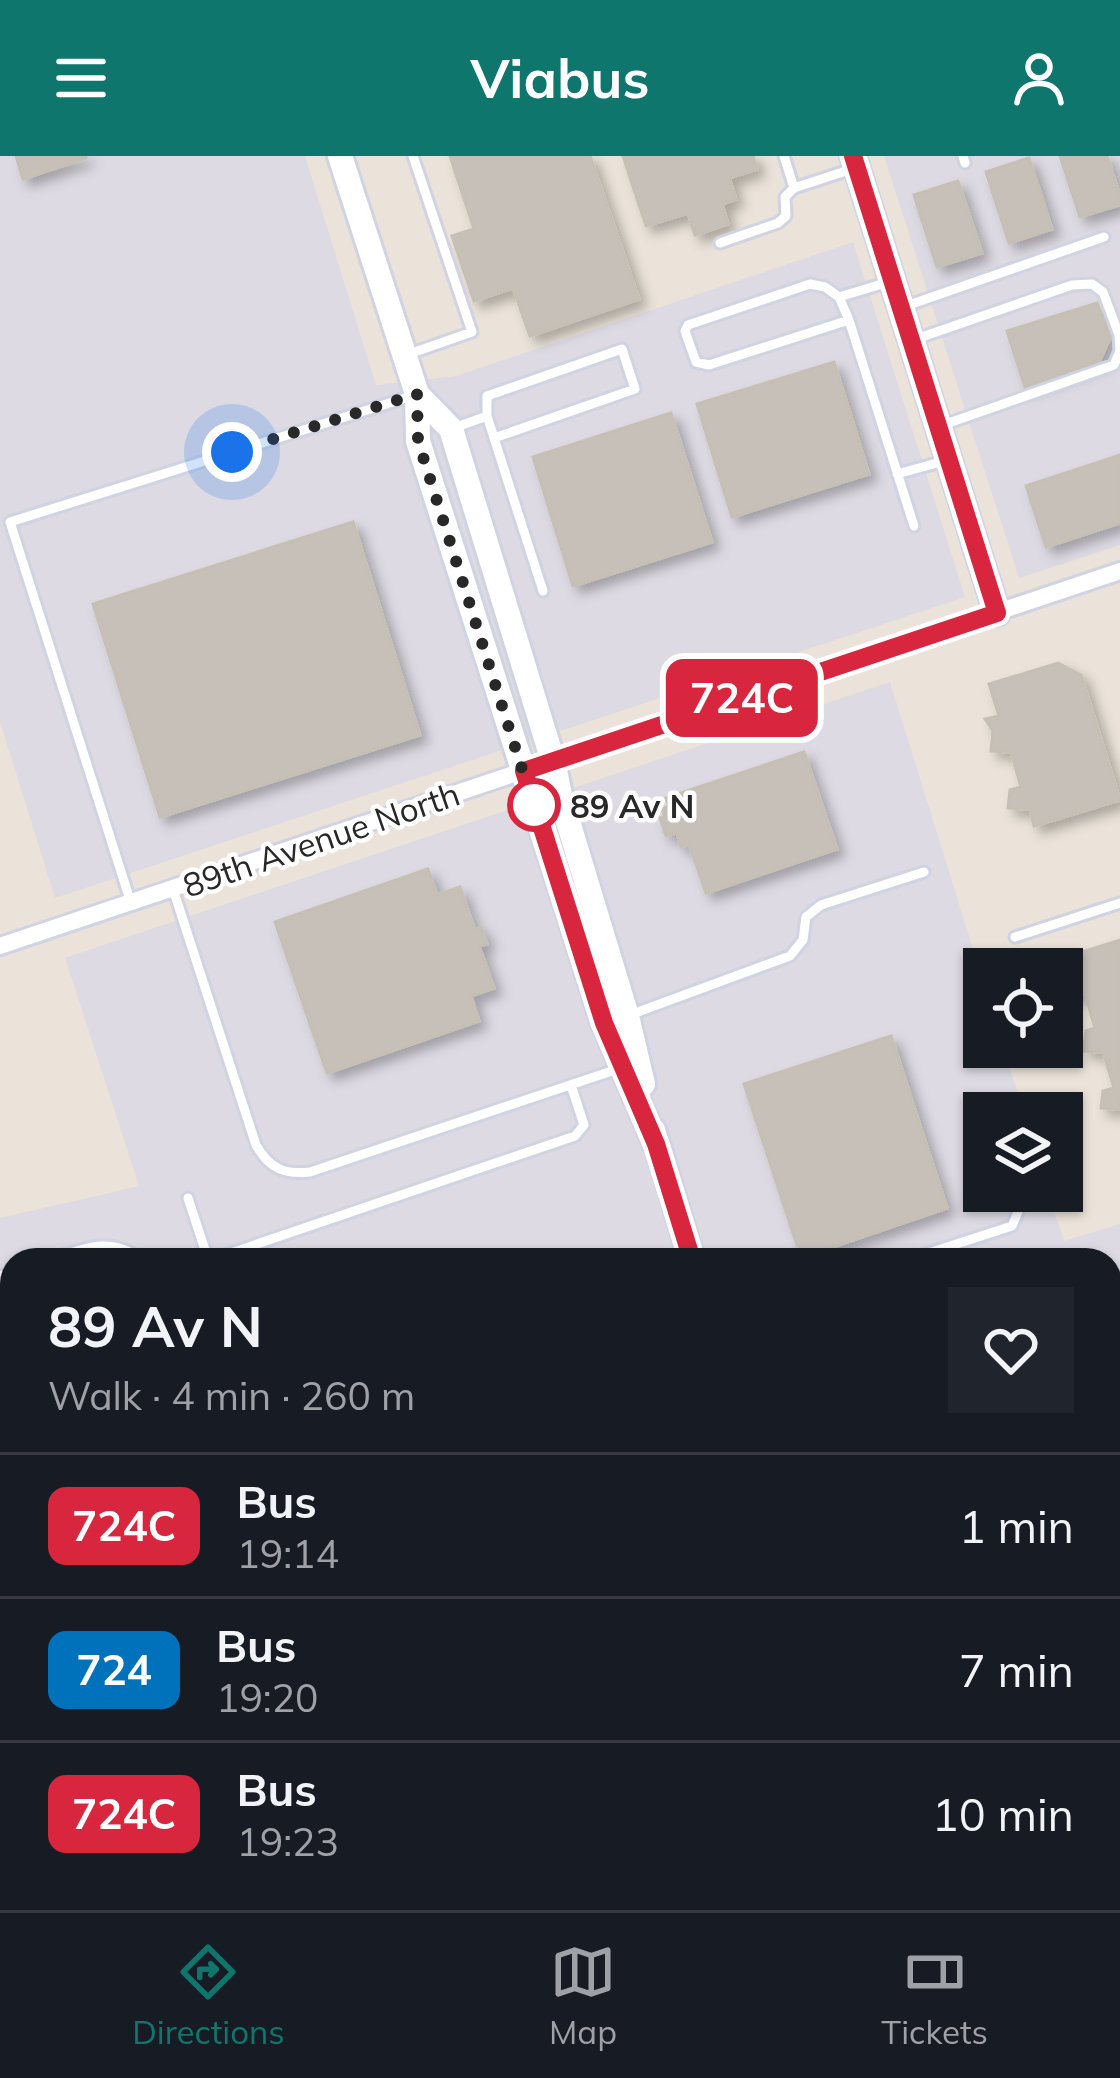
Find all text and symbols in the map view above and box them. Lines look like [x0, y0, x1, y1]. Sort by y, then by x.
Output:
text: Viabus [470, 44, 650, 112]
icon: menu [48, 45, 114, 111]
icon: person [1006, 45, 1072, 111]
your location [202, 422, 262, 482]
line badge: 724C [658, 659, 826, 737]
text: 724C [690, 671, 794, 724]
street label: 89th Avenue North [177, 772, 465, 906]
marker: 89 Av N [509, 780, 559, 830]
place label: 89 Av N [570, 785, 694, 826]
map controls [963, 948, 1083, 1212]
button: locate [963, 948, 1083, 1068]
button: layers [963, 1092, 1083, 1212]
button: heart [948, 1287, 1074, 1413]
text: 89 Av N [48, 1290, 263, 1361]
text: Walk · 4 min · 260 m [48, 1371, 415, 1420]
text: Bus [236, 1473, 317, 1529]
text: 1 min [959, 1498, 1074, 1554]
text: 724C [72, 1499, 176, 1552]
text: 19:14 [236, 1529, 339, 1578]
text: Bus [216, 1617, 296, 1673]
text: 7 min [959, 1642, 1074, 1698]
text: 724 [76, 1643, 152, 1696]
text: 19:20 [216, 1673, 319, 1722]
text: Bus [236, 1761, 317, 1817]
text: 10 min [932, 1786, 1074, 1842]
text: 724C [72, 1787, 176, 1840]
text: 19:23 [236, 1817, 339, 1866]
tab: Directions [132, 1939, 285, 2052]
tab: Map [549, 1939, 617, 2052]
tab: Tickets [881, 1939, 988, 2052]

